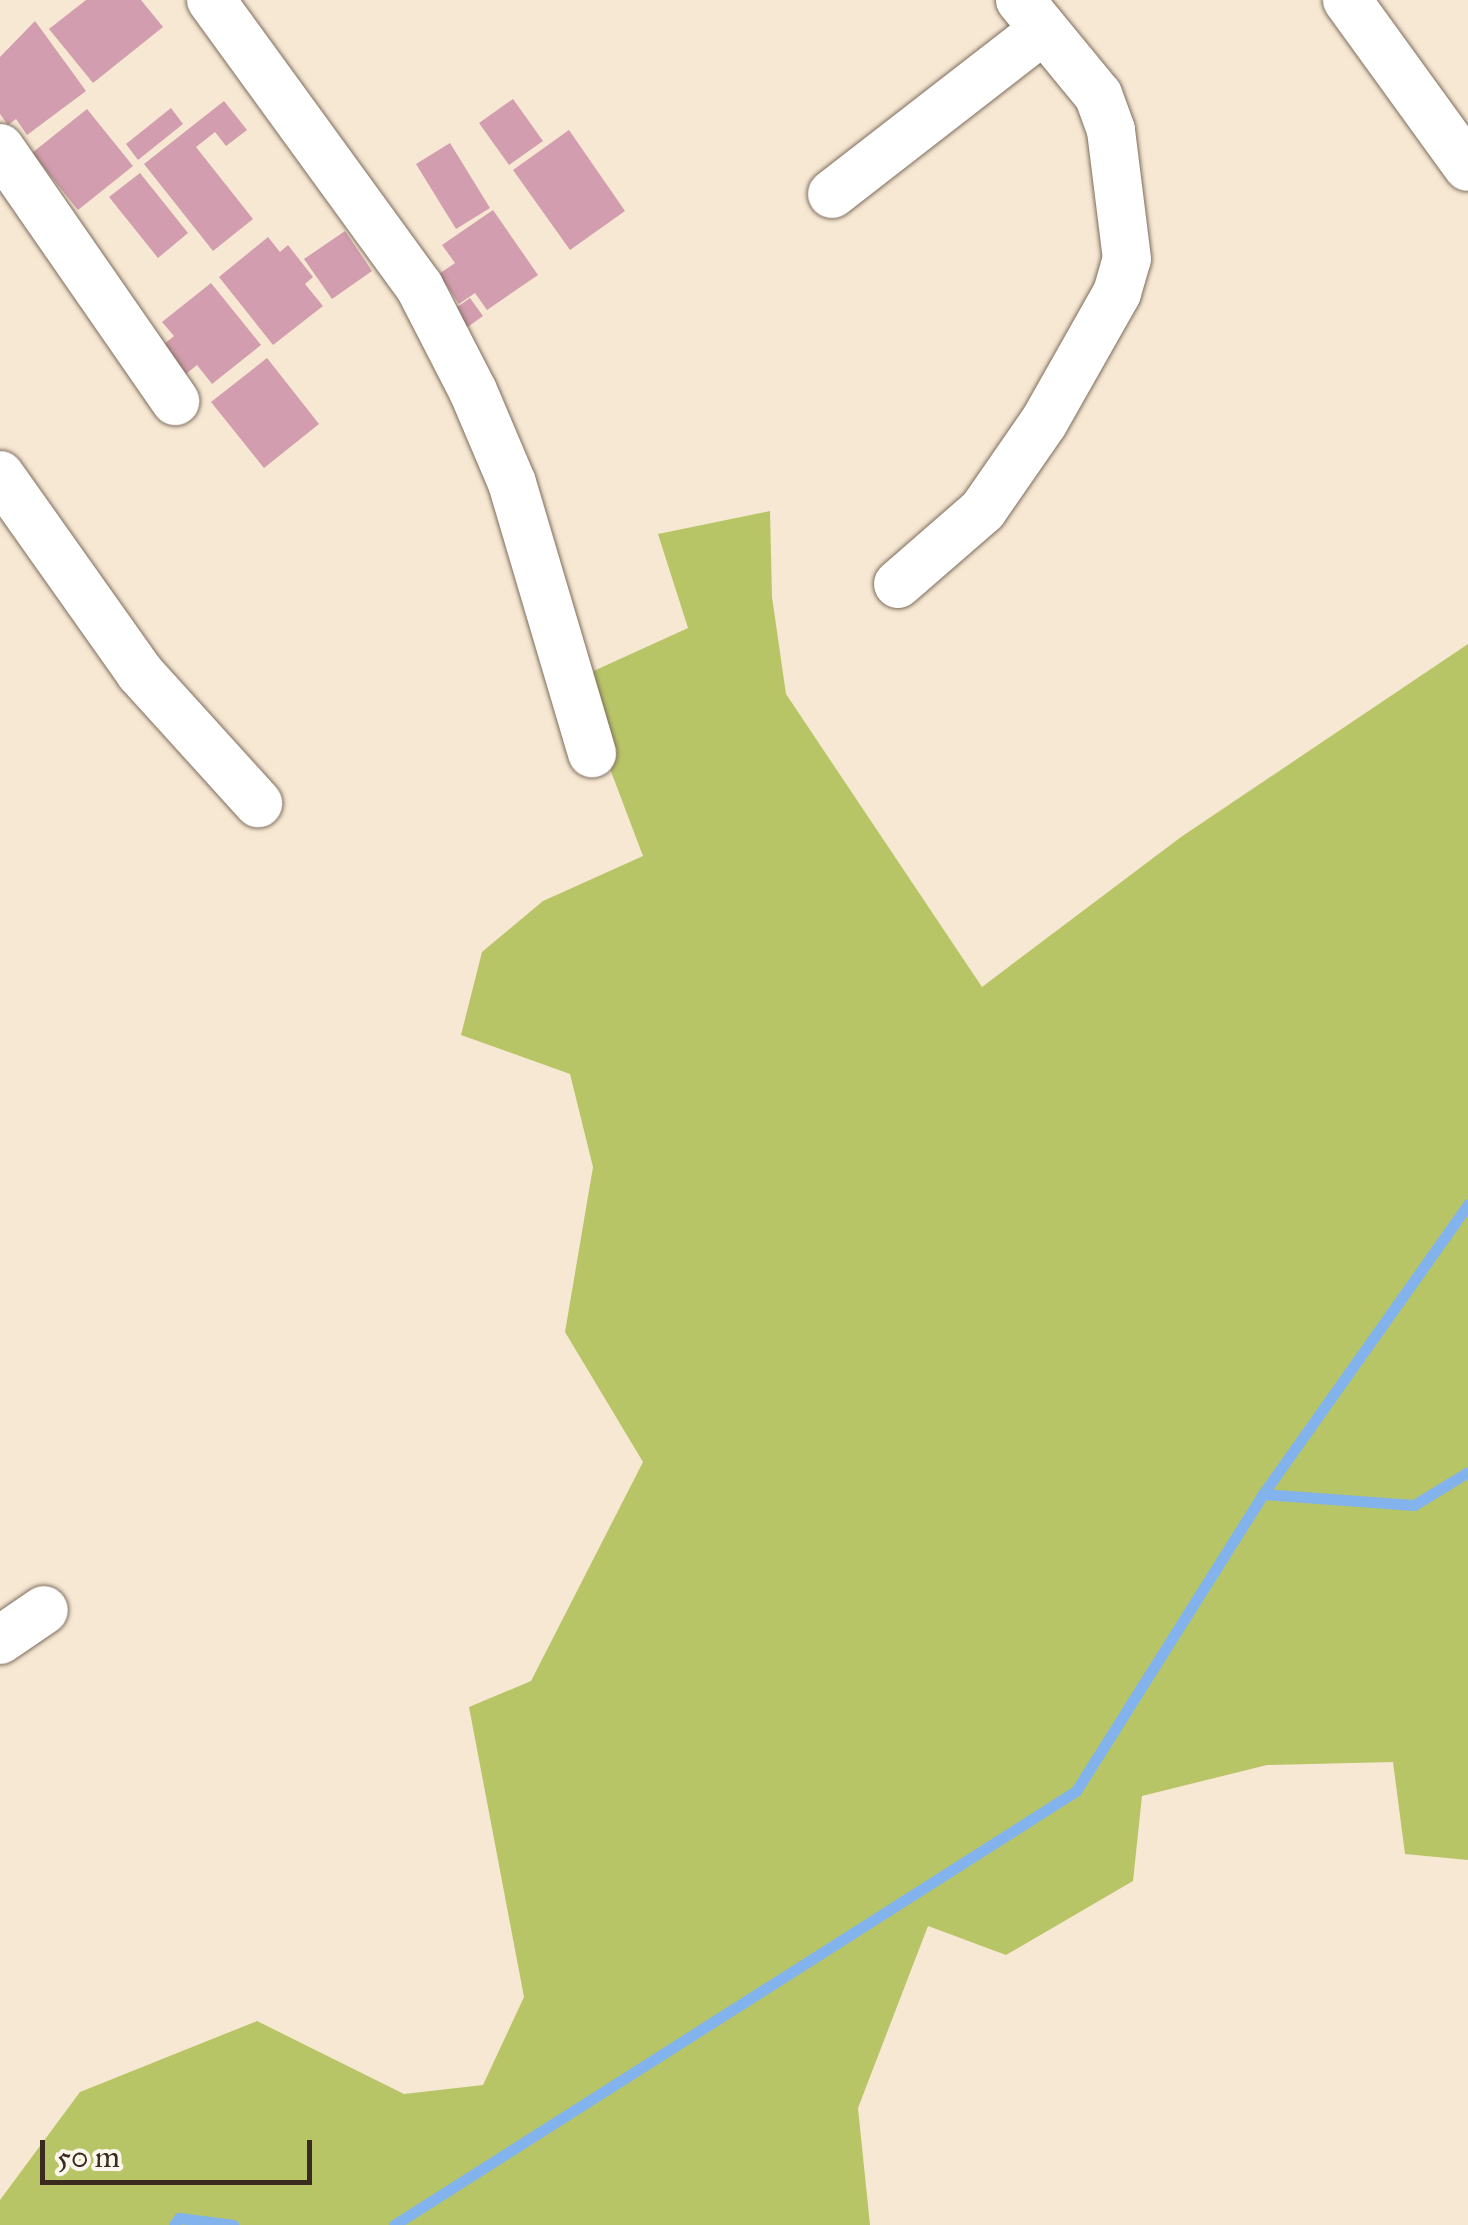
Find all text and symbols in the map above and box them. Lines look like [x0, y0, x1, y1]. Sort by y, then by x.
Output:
scale bar [45, 2120, 318, 2182]
text: 50 m [57, 2139, 120, 2175]

